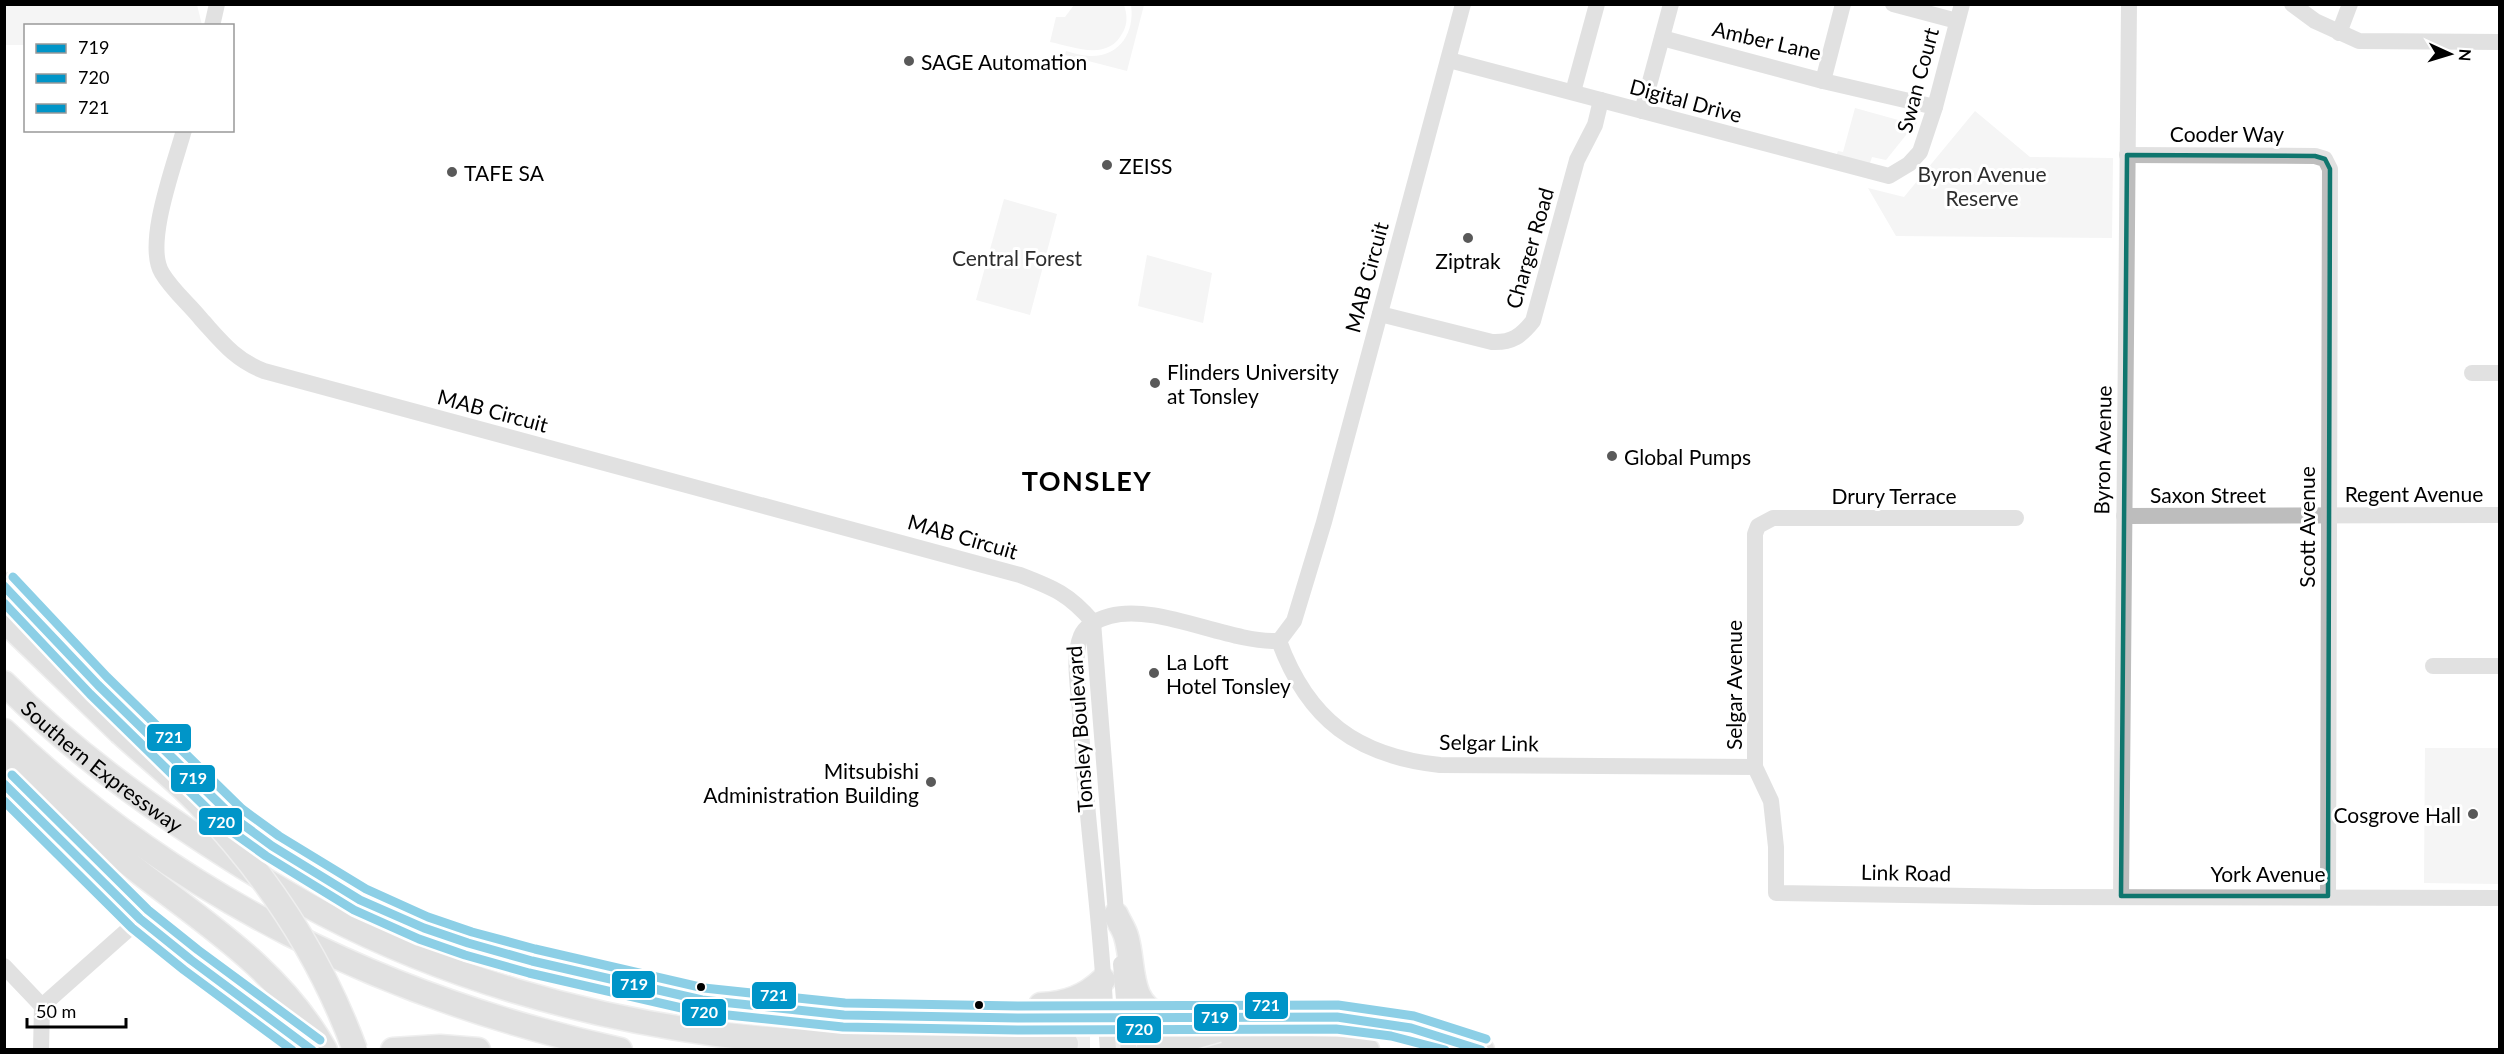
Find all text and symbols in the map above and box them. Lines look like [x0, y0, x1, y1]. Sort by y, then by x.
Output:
street label: Amber Lane [1710, 15, 1824, 65]
legend [24, 24, 234, 132]
street label: Swan Court [1891, 24, 1943, 135]
north arrow [2420, 24, 2480, 84]
text: 719 [78, 36, 109, 58]
text: N [2456, 48, 2475, 62]
place label: SAGE Automation [921, 49, 1087, 74]
marker: SAGE Automation [902, 54, 916, 68]
text: 720 [78, 66, 109, 88]
street label: Digital Drive [1627, 73, 1745, 127]
text: 721 [78, 96, 109, 118]
street label: Cooder Way [2170, 121, 2284, 146]
place label: ZEISS [1119, 153, 1172, 178]
marker: ZEISS [1100, 158, 1114, 172]
place label: TAFE SA [464, 160, 545, 185]
park label: Byron Avenue Reserve [1917, 161, 2047, 210]
marker: TAFE SA [445, 165, 459, 179]
street label: Charger Road [1500, 185, 1558, 311]
street label: MAB Circuit [1339, 219, 1393, 335]
marker: Ziptrak [1461, 231, 1475, 245]
park label: Central Forest [952, 245, 1082, 270]
place label: Ziptrak [1435, 248, 1501, 273]
place label: Flinders University at Tonsley [1167, 359, 1339, 408]
marker: Flinders University at Tonsley [1148, 376, 1162, 390]
street label: MAB Circuit [435, 383, 551, 437]
street label: Byron Avenue [2088, 385, 2116, 515]
place label: Global Pumps [1624, 444, 1751, 469]
marker: Global Pumps [1605, 449, 1619, 463]
district label: TONSLEY [1022, 464, 1152, 497]
street label: Scott Avenue [2294, 466, 2319, 588]
street label: Regent Avenue [2345, 481, 2483, 506]
street label: Saxon Street [2150, 482, 2266, 507]
street label: Drury Terrace [1831, 483, 1957, 508]
street label: MAB Circuit [905, 508, 1021, 564]
street label: Selgar Avenue [1721, 620, 1746, 750]
street label: Tonsley Boulevard [1061, 645, 1097, 813]
place label: La Loft Hotel Tonsley [1166, 649, 1291, 698]
marker: La Loft Hotel Tonsley [1147, 666, 1161, 680]
street label: Southern Expressway [17, 695, 188, 837]
line badge: 721 [146, 723, 192, 752]
text: 721 [155, 727, 183, 746]
street label: Selgar Link [1439, 729, 1539, 755]
place label: Mitsubishi Administration Building [703, 758, 919, 807]
line badge: 719 [170, 764, 216, 793]
text: 719 [179, 768, 207, 787]
marker: Mitsubishi Administration Building [924, 775, 938, 789]
place label: Cosgrove Hall [2333, 802, 2461, 827]
line badge: 720 [198, 807, 243, 836]
marker: Cosgrove Hall [2466, 807, 2480, 821]
text: 720 [207, 812, 235, 831]
street label: Link Road [1861, 859, 1951, 885]
street label: York Avenue [2210, 861, 2326, 886]
line badge: 719 [611, 970, 656, 999]
text: 719 [620, 974, 648, 993]
unlabelled marker [695, 981, 707, 993]
line badge: 721 [751, 981, 797, 1010]
text: 721 [760, 985, 788, 1004]
scale bar [27, 991, 126, 1029]
line badge: 721 [1244, 991, 1289, 1020]
text: 721 [1252, 995, 1280, 1014]
line badge: 720 [681, 998, 727, 1027]
unlabelled marker [973, 999, 985, 1011]
text: 50 m [36, 1000, 76, 1022]
text: 720 [690, 1002, 718, 1021]
line badge: 719 [1193, 1003, 1238, 1032]
text: 719 [1201, 1007, 1229, 1026]
line badge: 720 [1116, 1015, 1162, 1044]
text: 720 [1125, 1019, 1153, 1038]

